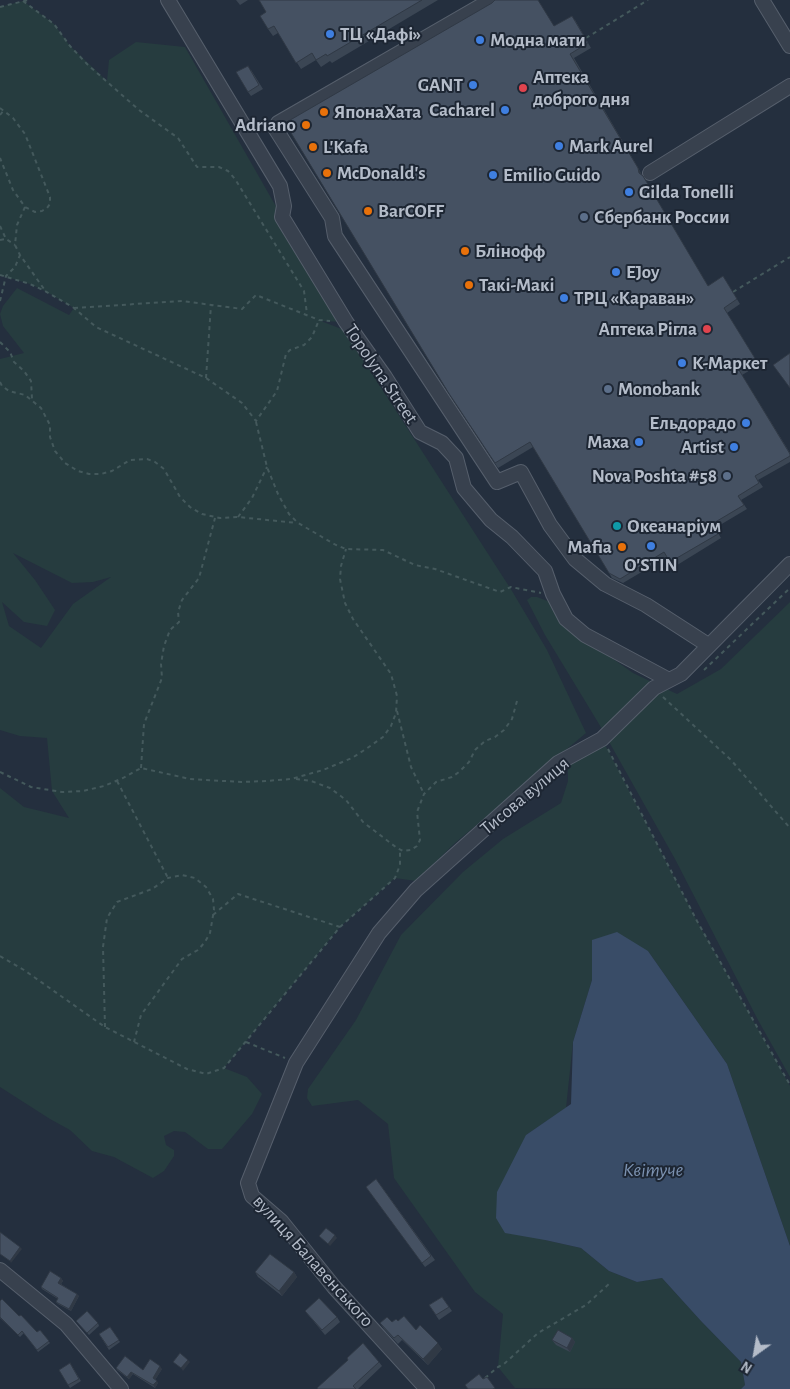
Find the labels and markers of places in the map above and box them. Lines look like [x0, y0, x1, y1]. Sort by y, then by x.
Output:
place label: ТЦ «Дафі» [340, 23, 421, 45]
marker: ТЦ «Дафі» [324, 28, 336, 40]
place label: Модна мати [490, 29, 586, 51]
marker: Модна мати [474, 34, 486, 46]
place label: Аптека доброго дня [533, 66, 630, 110]
place label: GANT [418, 74, 463, 96]
marker: GANT [467, 79, 479, 91]
marker: Аптека доброго дня [517, 82, 529, 94]
place label: Cacharel [429, 99, 495, 121]
place label: ЯпонаХата [334, 101, 421, 123]
marker: Cacharel [499, 104, 511, 116]
marker: ЯпонаХата [318, 106, 330, 118]
place label: Adriano [235, 114, 296, 136]
marker: Adriano [300, 119, 312, 131]
place label: Mark Aurel [569, 135, 653, 157]
place label: L'Kafa [323, 136, 368, 158]
marker: Mark Aurel [553, 140, 565, 152]
marker: L'Kafa [307, 141, 319, 153]
place label: McDonald's [337, 162, 426, 184]
place label: Emilio Guido [503, 164, 600, 186]
marker: McDonald's [321, 167, 333, 179]
marker: Emilio Guido [487, 169, 499, 181]
place label: Gilda Tonelli [639, 181, 734, 203]
marker: Gilda Tonelli [623, 186, 635, 198]
place label: BarCOFF [378, 200, 444, 222]
marker: BarCOFF [362, 205, 374, 217]
place label: Сбербанк России [594, 206, 730, 228]
marker: Сбербанк России [578, 211, 590, 223]
place label: Блінофф [475, 240, 545, 262]
marker: Блінофф [459, 245, 471, 257]
place label: EJoy [626, 261, 659, 283]
marker: EJoy [610, 266, 622, 278]
place label: Такі-Макі [479, 274, 554, 296]
marker: Такі-Макі [463, 279, 475, 291]
place label: ТРЦ «Караван» [574, 287, 694, 309]
marker: ТРЦ «Караван» [558, 292, 570, 304]
place label: Аптека Рігла [598, 318, 697, 340]
marker: Аптека Рігла [701, 323, 713, 335]
place label: К-Маркет [692, 352, 767, 374]
marker: К-Маркет [676, 357, 688, 369]
place label: Monobank [618, 378, 700, 400]
marker: Monobank [602, 383, 614, 395]
place label: Ельдорадо [649, 412, 736, 434]
marker: Ельдорадо [740, 417, 752, 429]
place label: Маха [587, 431, 629, 453]
marker: Маха [633, 436, 645, 448]
place label: Artist [681, 436, 724, 458]
marker: Artist [728, 441, 740, 453]
place label: Nova Poshta #58 [592, 465, 717, 487]
marker: Nova Poshta #58 [721, 470, 733, 482]
place label: Океанаріум [627, 515, 721, 537]
marker: Океанаріум [611, 520, 623, 532]
place label: Mafia [568, 536, 612, 558]
marker: O'STIN [645, 540, 657, 552]
marker: Mafia [616, 541, 628, 553]
place label: O'STIN [624, 554, 678, 576]

